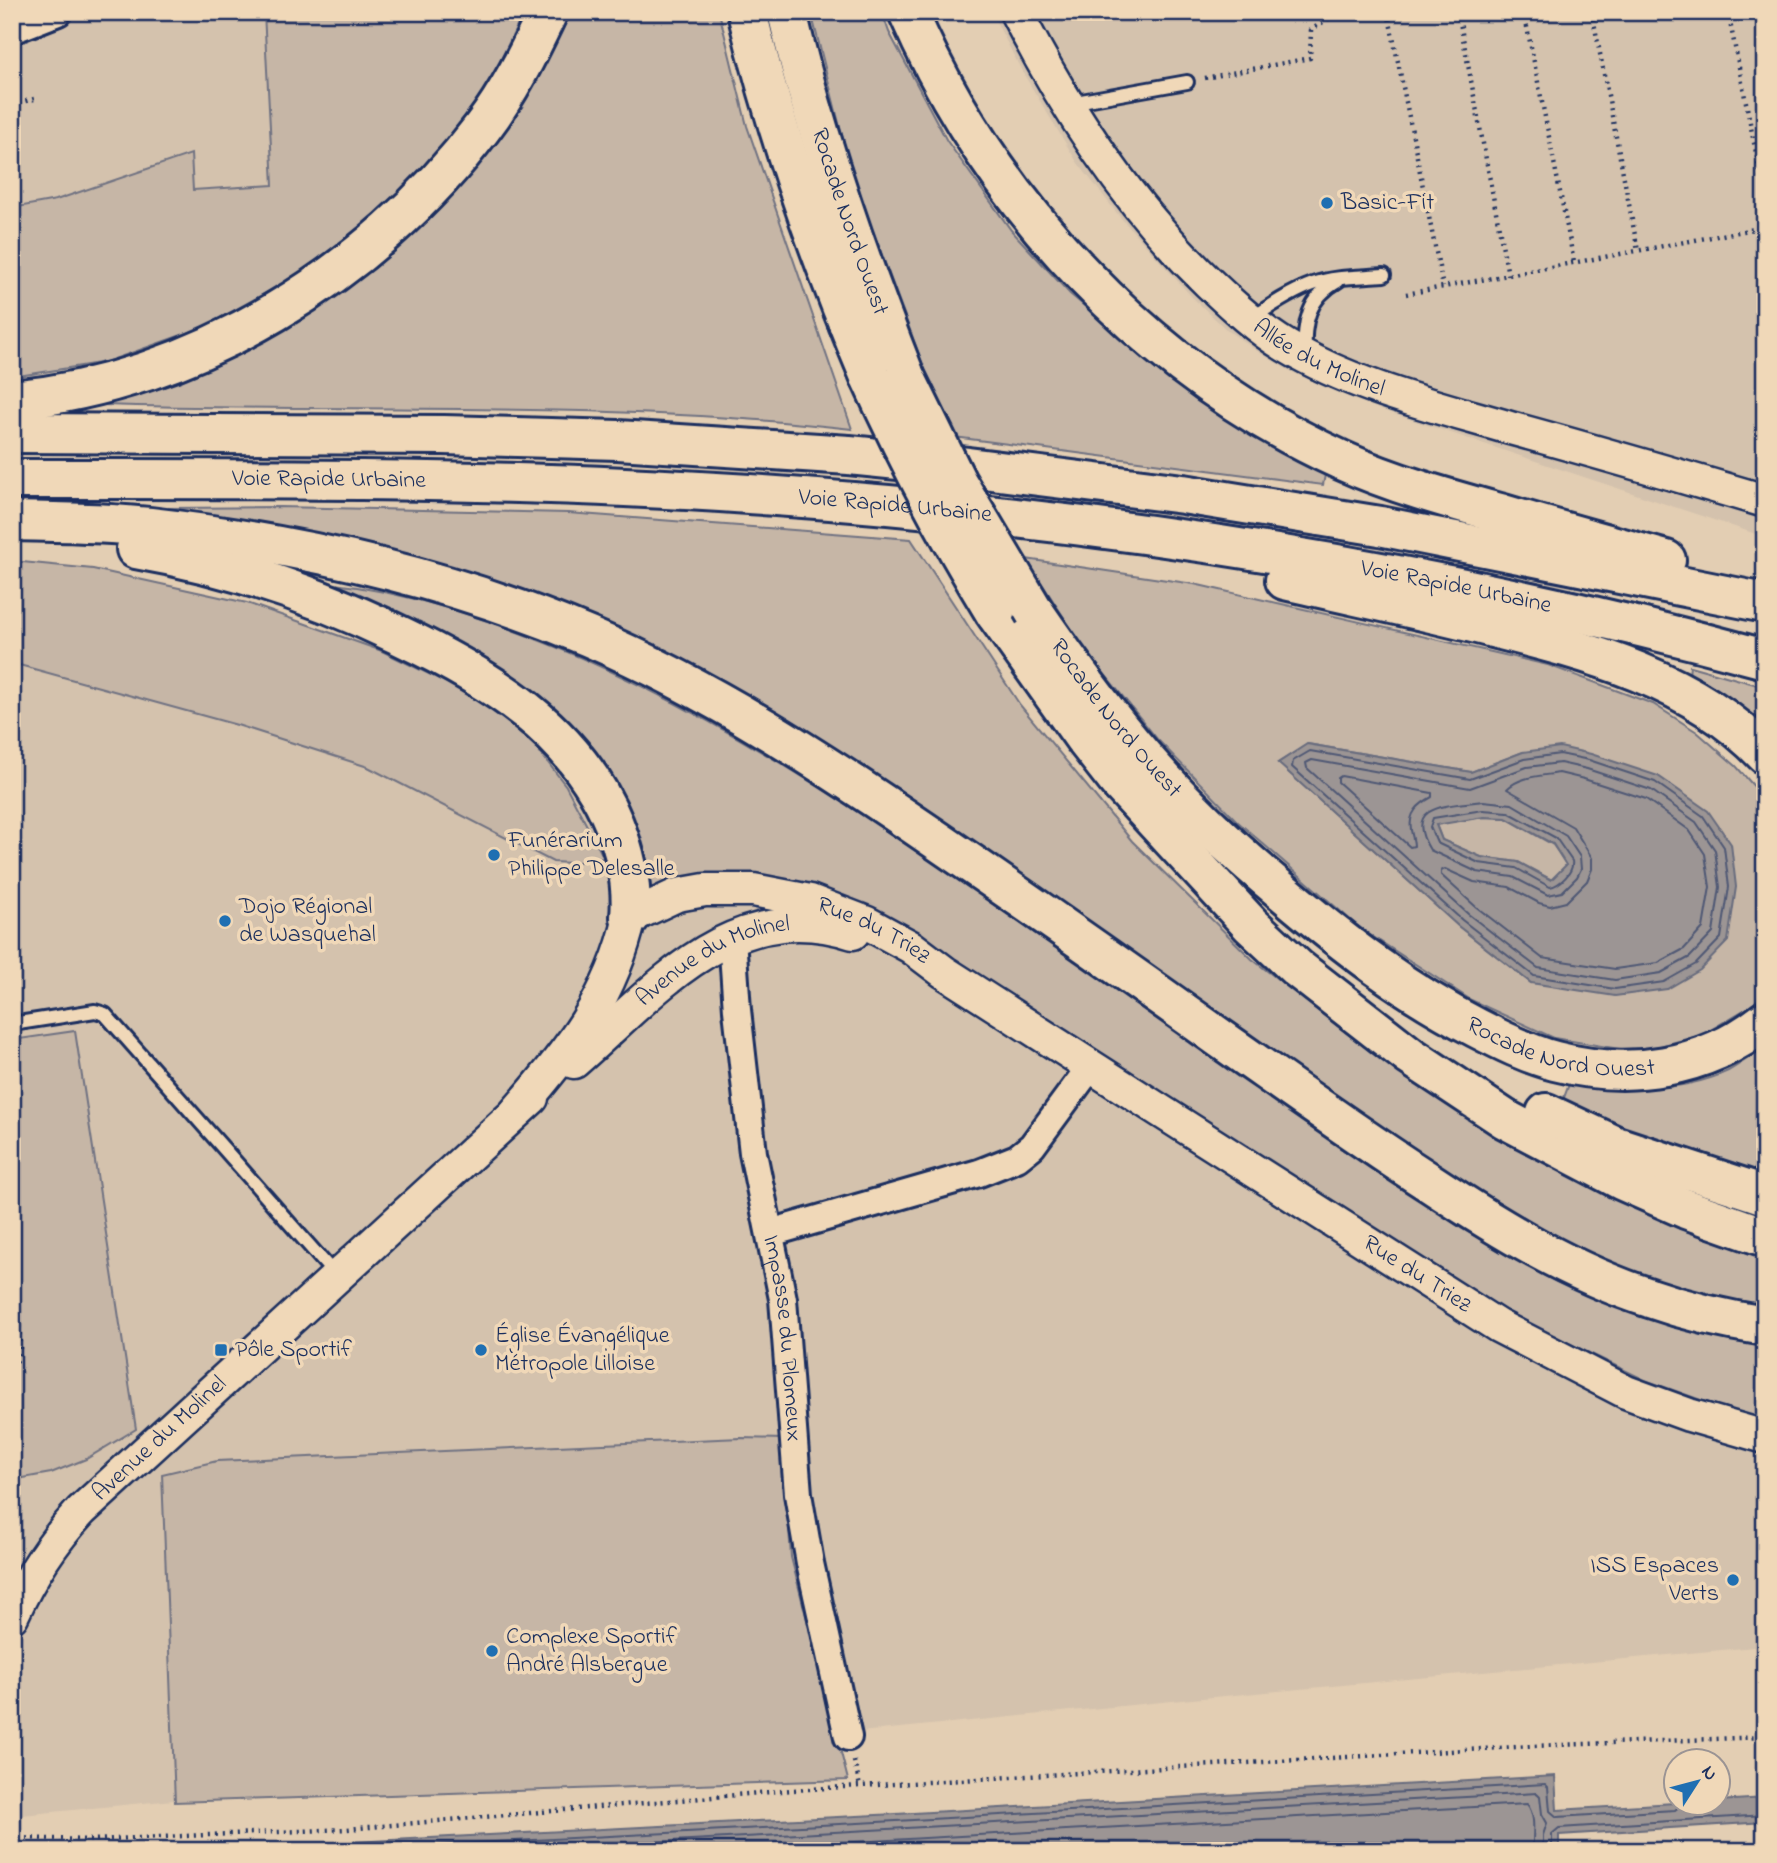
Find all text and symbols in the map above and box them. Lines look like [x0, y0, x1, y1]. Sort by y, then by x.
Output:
street label: Rocade Nord Ouest [801, 124, 898, 320]
place label: Basic-Fit [1340, 186, 1434, 221]
marker: Basic-Fit [1319, 195, 1335, 211]
street label: Allée du Molinel [1245, 311, 1390, 407]
street label: Voie Rapide Urbaine [231, 462, 427, 498]
street label: Voie Rapide Urbaine [796, 480, 994, 533]
street label: Voie Rapide Urbaine [1357, 551, 1555, 624]
street label: Rocade Nord Ouest [1041, 632, 1190, 806]
place label: Funérarium Philippe Delesalle [507, 824, 675, 887]
marker: Funérarium Philippe Delesalle [486, 847, 502, 863]
street label: Rue du Triez [812, 888, 939, 974]
place label: Dojo Régional de Wasquehal [238, 890, 376, 953]
street label: Avenue du Molinel [628, 907, 791, 1015]
marker: Dojo Régional de Wasquehal [217, 913, 233, 929]
street label: Rocade Nord Ouest [1460, 1008, 1657, 1087]
street label: Rue du Triez [1356, 1227, 1479, 1323]
street label: Impasse du Plomeux [753, 1232, 811, 1443]
place label: Église Évangélique Métropole Lilloise [495, 1319, 670, 1382]
place label: Pôle Sportif [235, 1333, 353, 1368]
marker: Pôle Sportif [213, 1342, 229, 1358]
marker: Église Évangélique Métropole Lilloise [473, 1342, 489, 1358]
street label: Avenue du Molinel [84, 1368, 235, 1510]
place label: ISS Espaces Verts [1590, 1549, 1719, 1612]
marker: ISS Espaces Verts [1725, 1572, 1741, 1588]
place label: Complexe Sportif André Alsbergue [506, 1620, 678, 1683]
marker: Complexe Sportif André Alsbergue [484, 1643, 500, 1659]
north arrow [1662, 1748, 1732, 1818]
text: N [1694, 1760, 1724, 1787]

